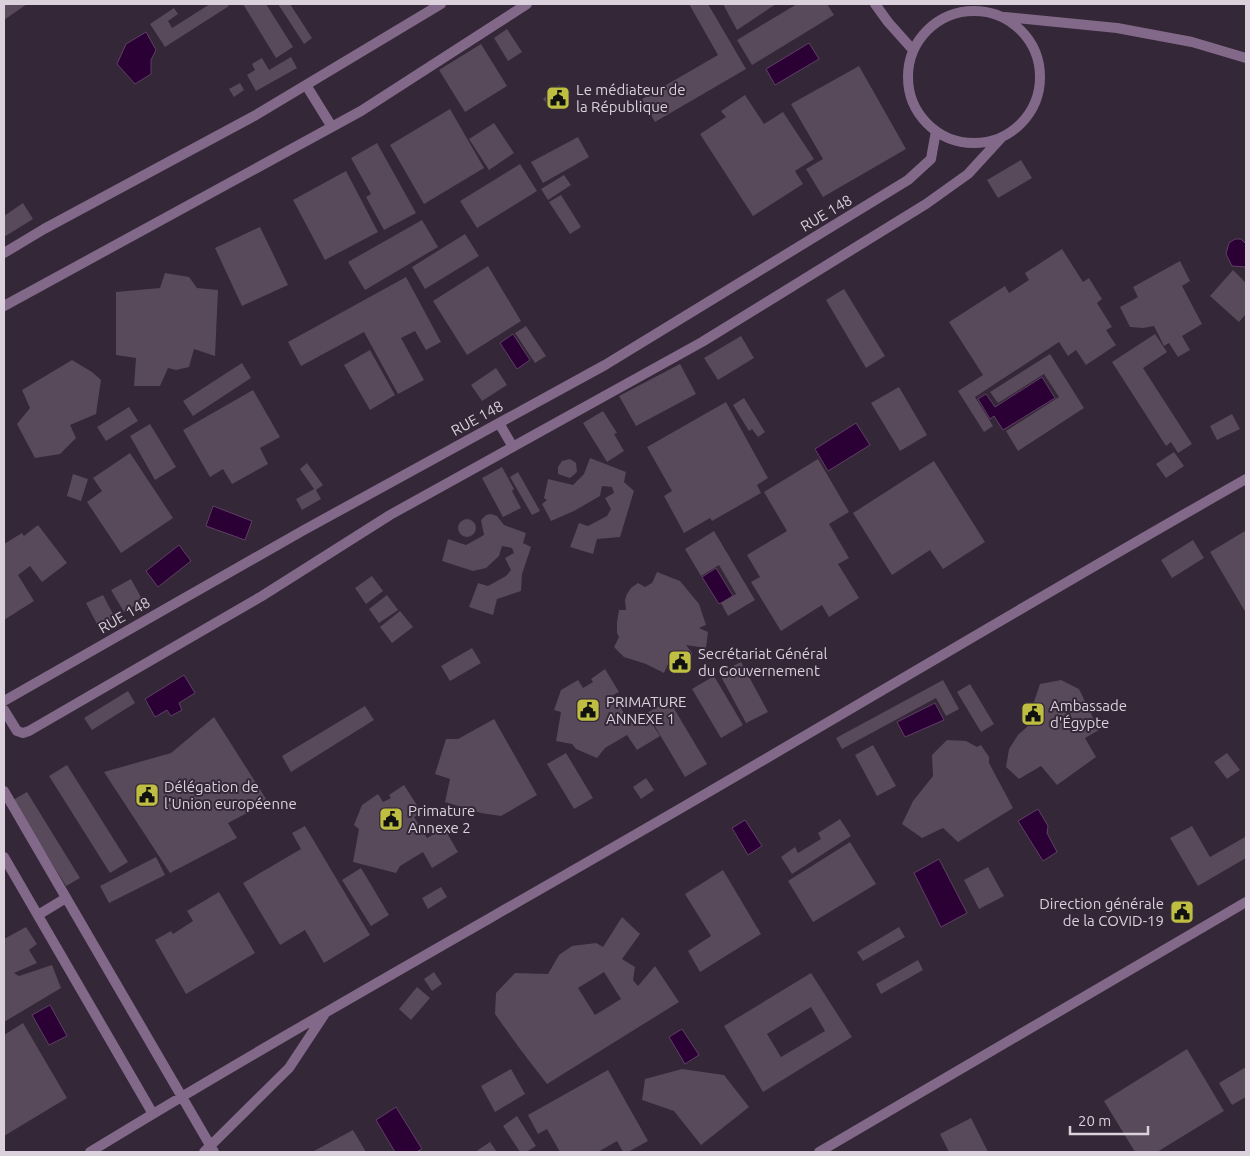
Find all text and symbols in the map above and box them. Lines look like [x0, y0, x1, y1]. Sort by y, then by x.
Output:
place label: Le médiateur de la République [576, 81, 686, 115]
public building icon: Le médiateur de la République [545, 85, 571, 111]
street label: RUE 148 [797, 191, 855, 235]
street label: RUE 148 [448, 397, 506, 439]
street label: RUE 148 [95, 593, 153, 637]
place label: Secrétariat Général du Gouvernement [698, 645, 827, 679]
public building icon: Secrétariat Général du Gouvernement [667, 649, 693, 675]
place label: PRIMATURE ANNEXE 1 [606, 693, 687, 727]
public building icon: PRIMATURE ANNEXE 1 [575, 697, 601, 723]
place label: Ambassade d'Égypte [1050, 697, 1127, 731]
public building icon: Ambassade d'Égypte [1020, 701, 1046, 727]
place label: Délégation de l'Union européenne [164, 778, 297, 812]
public building icon: Délégation de l'Union européenne [134, 782, 160, 808]
place label: Primature Annexe 2 [408, 802, 475, 836]
public building icon: Primature Annexe 2 [378, 806, 404, 832]
place label: Direction générale de la COVID-19 [1039, 895, 1164, 929]
public building icon: Direction générale de la COVID-19 [1169, 899, 1195, 925]
scale bar [1070, 1104, 1148, 1136]
text: 20 m [1078, 1112, 1111, 1129]

